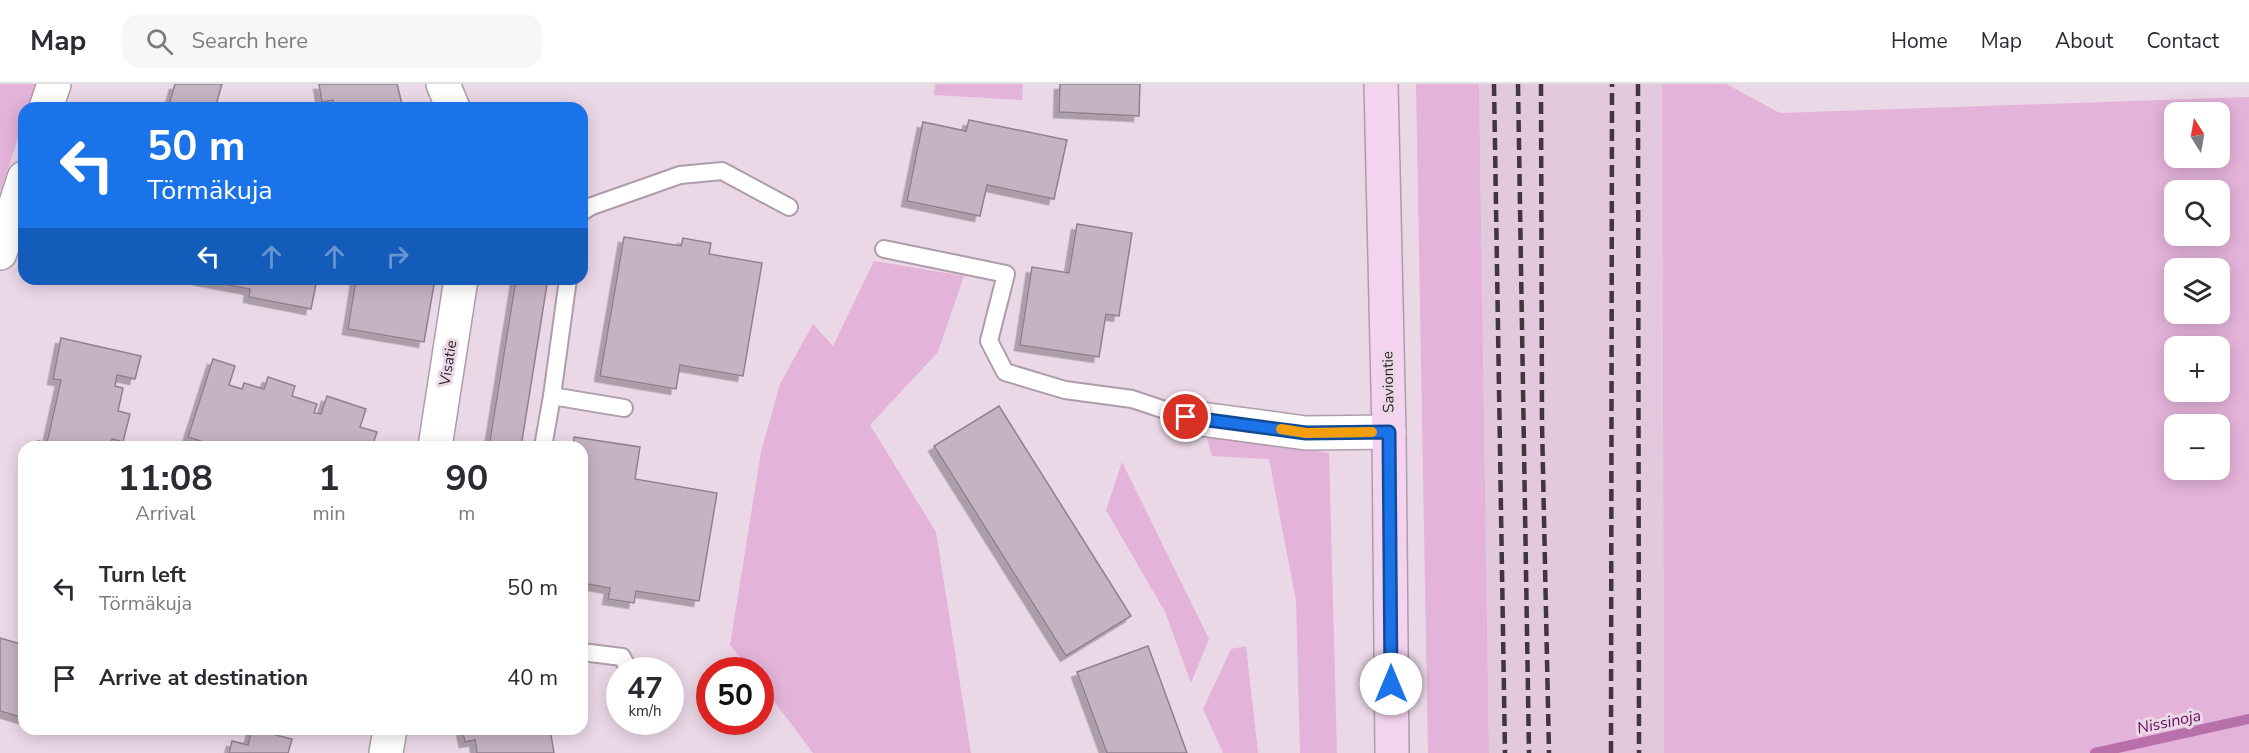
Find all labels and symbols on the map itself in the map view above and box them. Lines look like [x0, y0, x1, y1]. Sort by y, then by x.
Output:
north arrow [2164, 102, 2230, 168]
street label: Visatie [434, 339, 461, 388]
street label: Saviontie [1377, 351, 1399, 413]
pin [1160, 391, 1211, 442]
position arrow [1359, 652, 1423, 716]
speed limit sign: 50 [696, 657, 774, 735]
water label: Nissinoja [2135, 704, 2203, 740]

